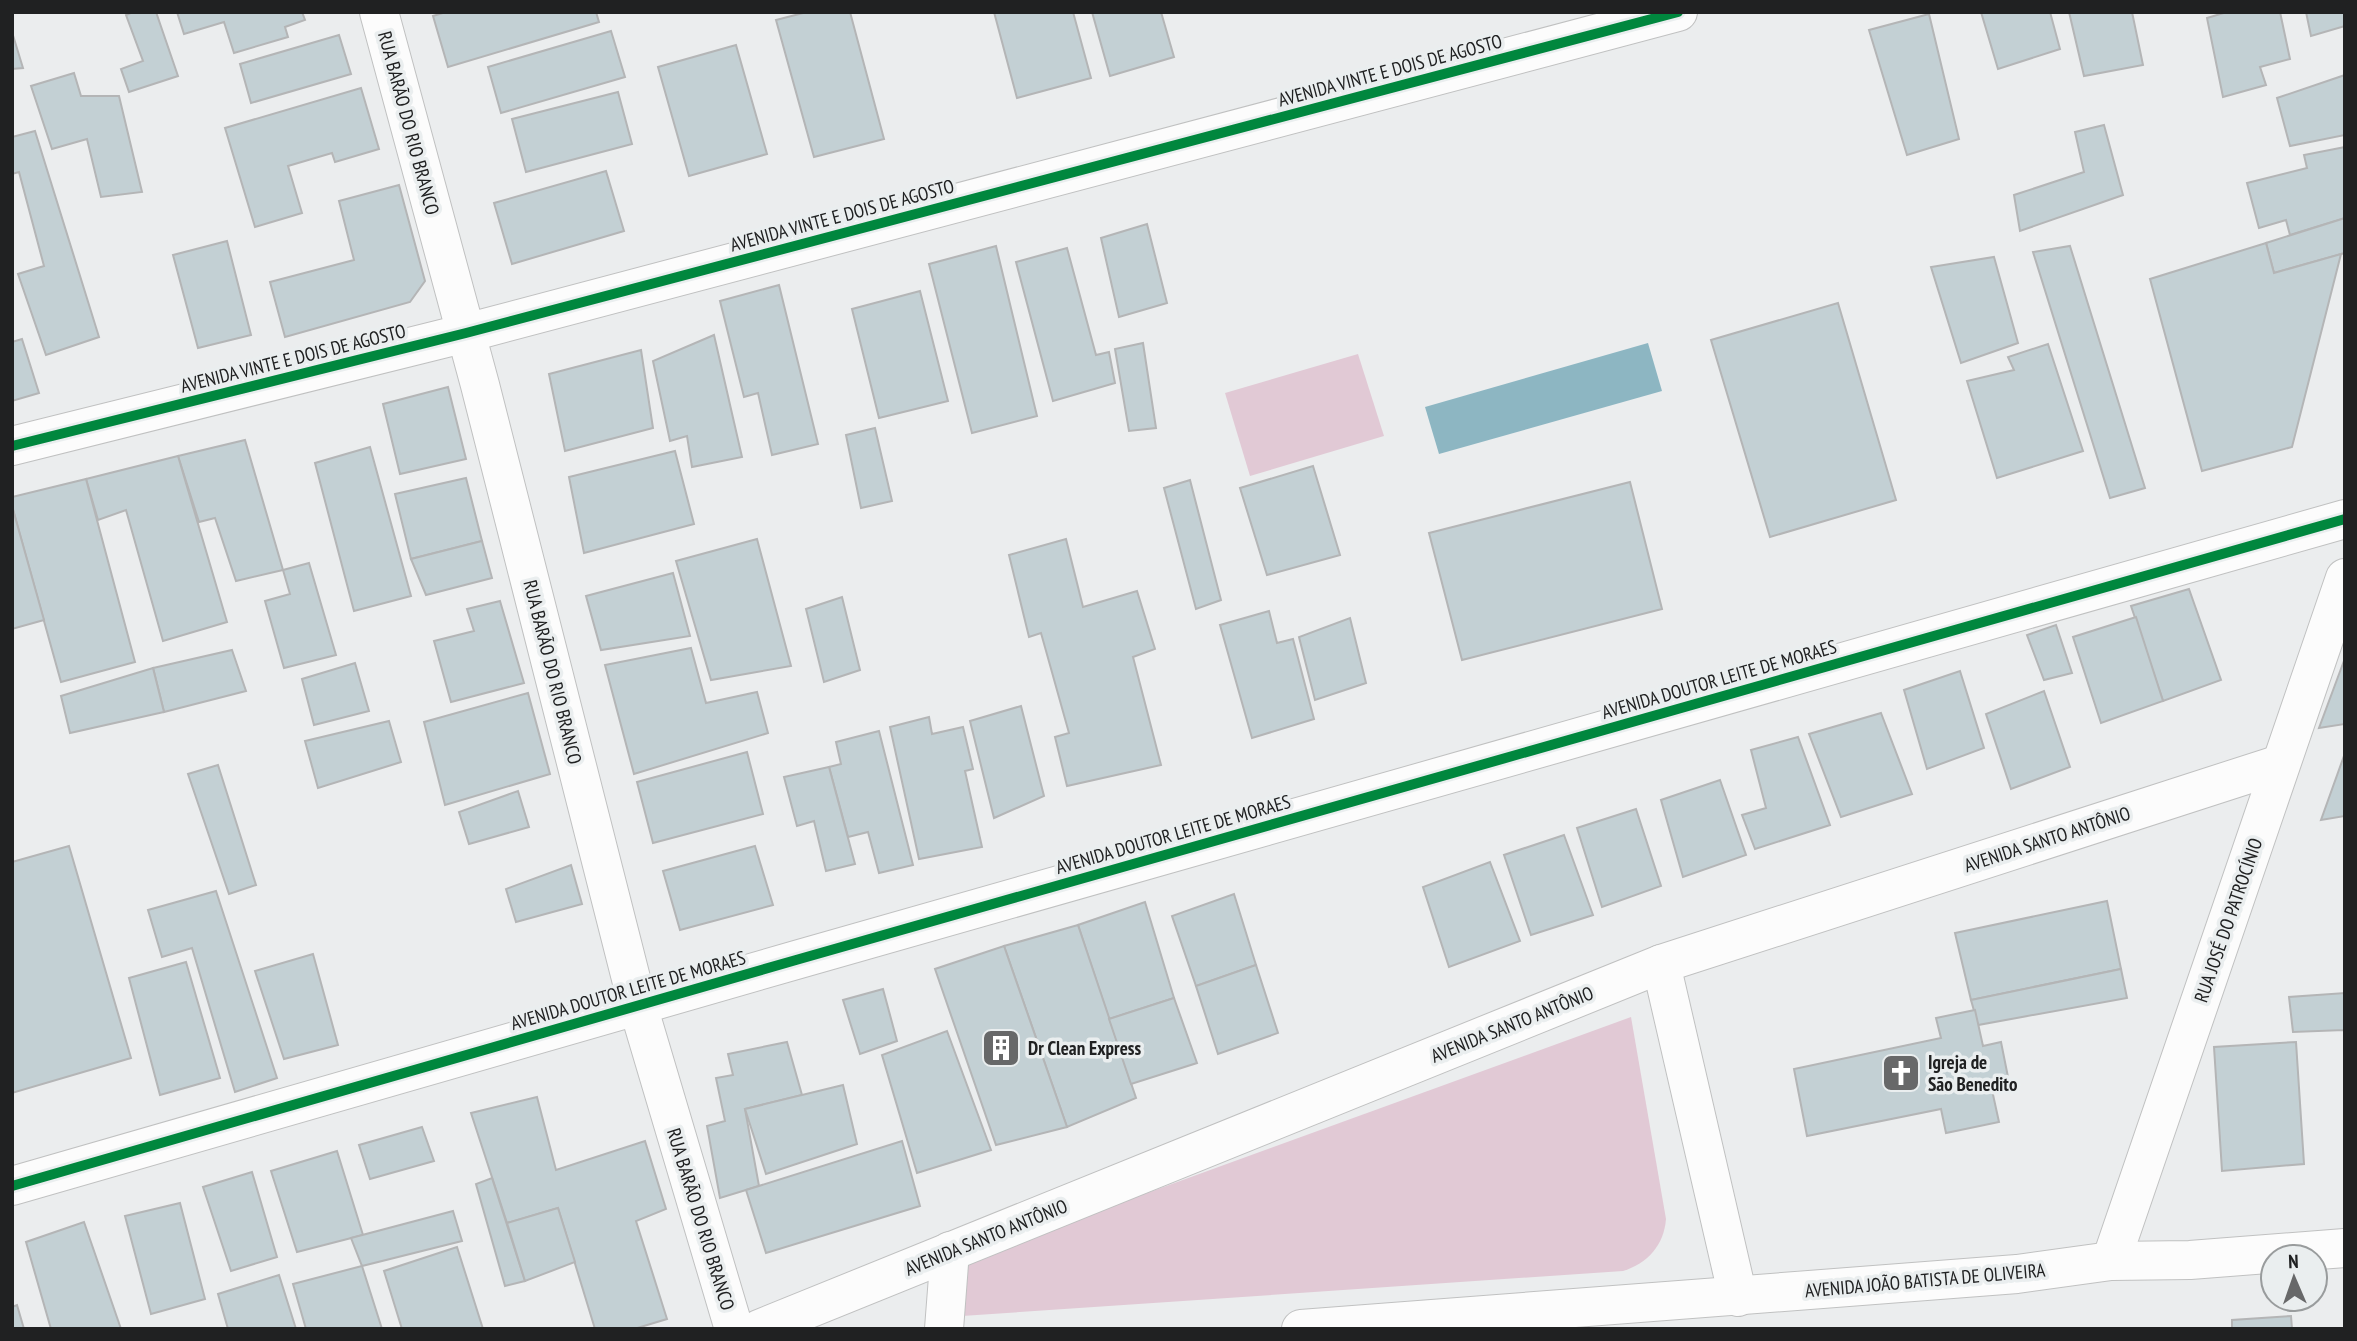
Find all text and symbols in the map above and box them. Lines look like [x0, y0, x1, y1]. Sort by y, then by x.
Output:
street label: RUA BARÃO DO RIO BRANCO [373, 29, 445, 217]
street label: AVENIDA VINTE E DOIS DE AGOSTO [1275, 29, 1505, 111]
street label: AVENIDA VINTE E DOIS DE AGOSTO [727, 174, 957, 256]
street label: AVENIDA VINTE E DOIS DE AGOSTO [178, 318, 408, 398]
street label: RUA BARÃO DO RIO BRANCO [518, 577, 588, 767]
street label: AVENIDA DOUTOR LEITE DE MORAES [1599, 634, 1839, 724]
street label: AVENIDA DOUTOR LEITE DE MORAES [1053, 789, 1293, 879]
street label: AVENIDA SANTO ANTÔNIO [1961, 801, 2133, 877]
street label: RUA JOSÉ DO PATROCÍNIO [2189, 835, 2267, 1005]
street label: AVENIDA DOUTOR LEITE DE MORAES [508, 945, 748, 1035]
street label: AVENIDA SANTO ANTÔNIO [1427, 980, 1597, 1068]
building icon: Dr Clean Express [980, 1027, 1022, 1069]
place label: Dr Clean Express [1028, 1036, 1141, 1060]
place label: Igreja de São Benedito [1928, 1050, 2017, 1096]
church icon: Igreja de São Benedito [1880, 1052, 1922, 1094]
street label: RUA BARÃO DO RIO BRANCO [662, 1125, 740, 1313]
street label: AVENIDA SANTO ANTÔNIO [901, 1193, 1071, 1281]
north arrow [2259, 1243, 2329, 1313]
text: N [2288, 1249, 2299, 1273]
street label: AVENIDA JOÃO BATISTA DE OLIVEIRA [1804, 1258, 2046, 1302]

